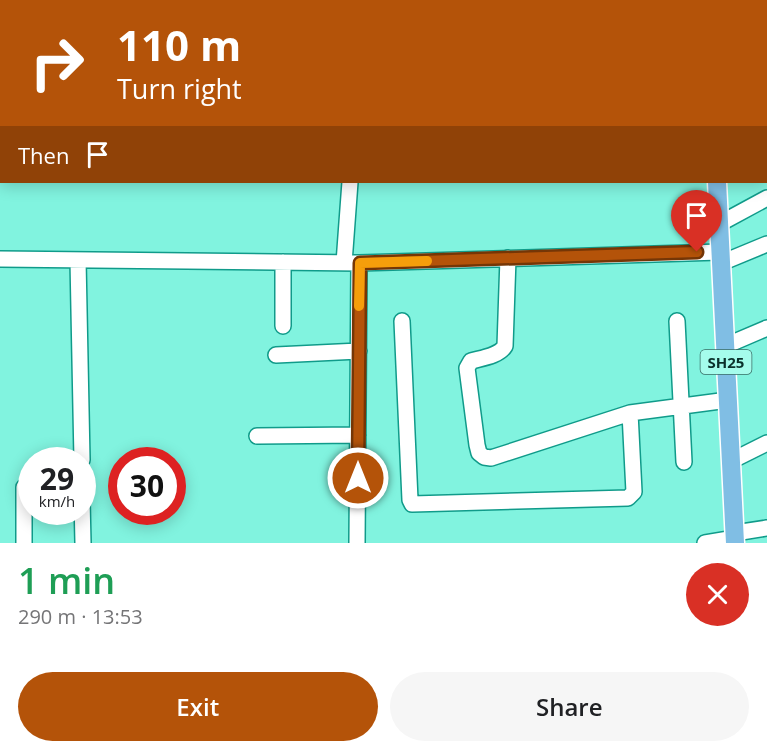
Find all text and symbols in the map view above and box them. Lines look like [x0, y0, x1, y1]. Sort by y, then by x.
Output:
text: 110 m [117, 16, 241, 73]
icon: right [18, 24, 96, 102]
text: Turn right [117, 70, 242, 107]
icon: arrive [81, 138, 114, 171]
text: Then [18, 140, 69, 170]
pin [671, 190, 722, 252]
icon: arrive [680, 199, 713, 232]
road number: SH25 [700, 350, 752, 374]
position arrow [326, 446, 390, 510]
speed limit sign: 30 [108, 447, 186, 525]
text: 29 [40, 458, 74, 499]
text: km/h [39, 491, 75, 511]
text: 1 min [18, 556, 115, 605]
button: close [686, 563, 749, 626]
text: 290 m · 13:53 [18, 603, 143, 630]
button: Exit [18, 672, 378, 741]
button: Share [390, 672, 749, 741]

